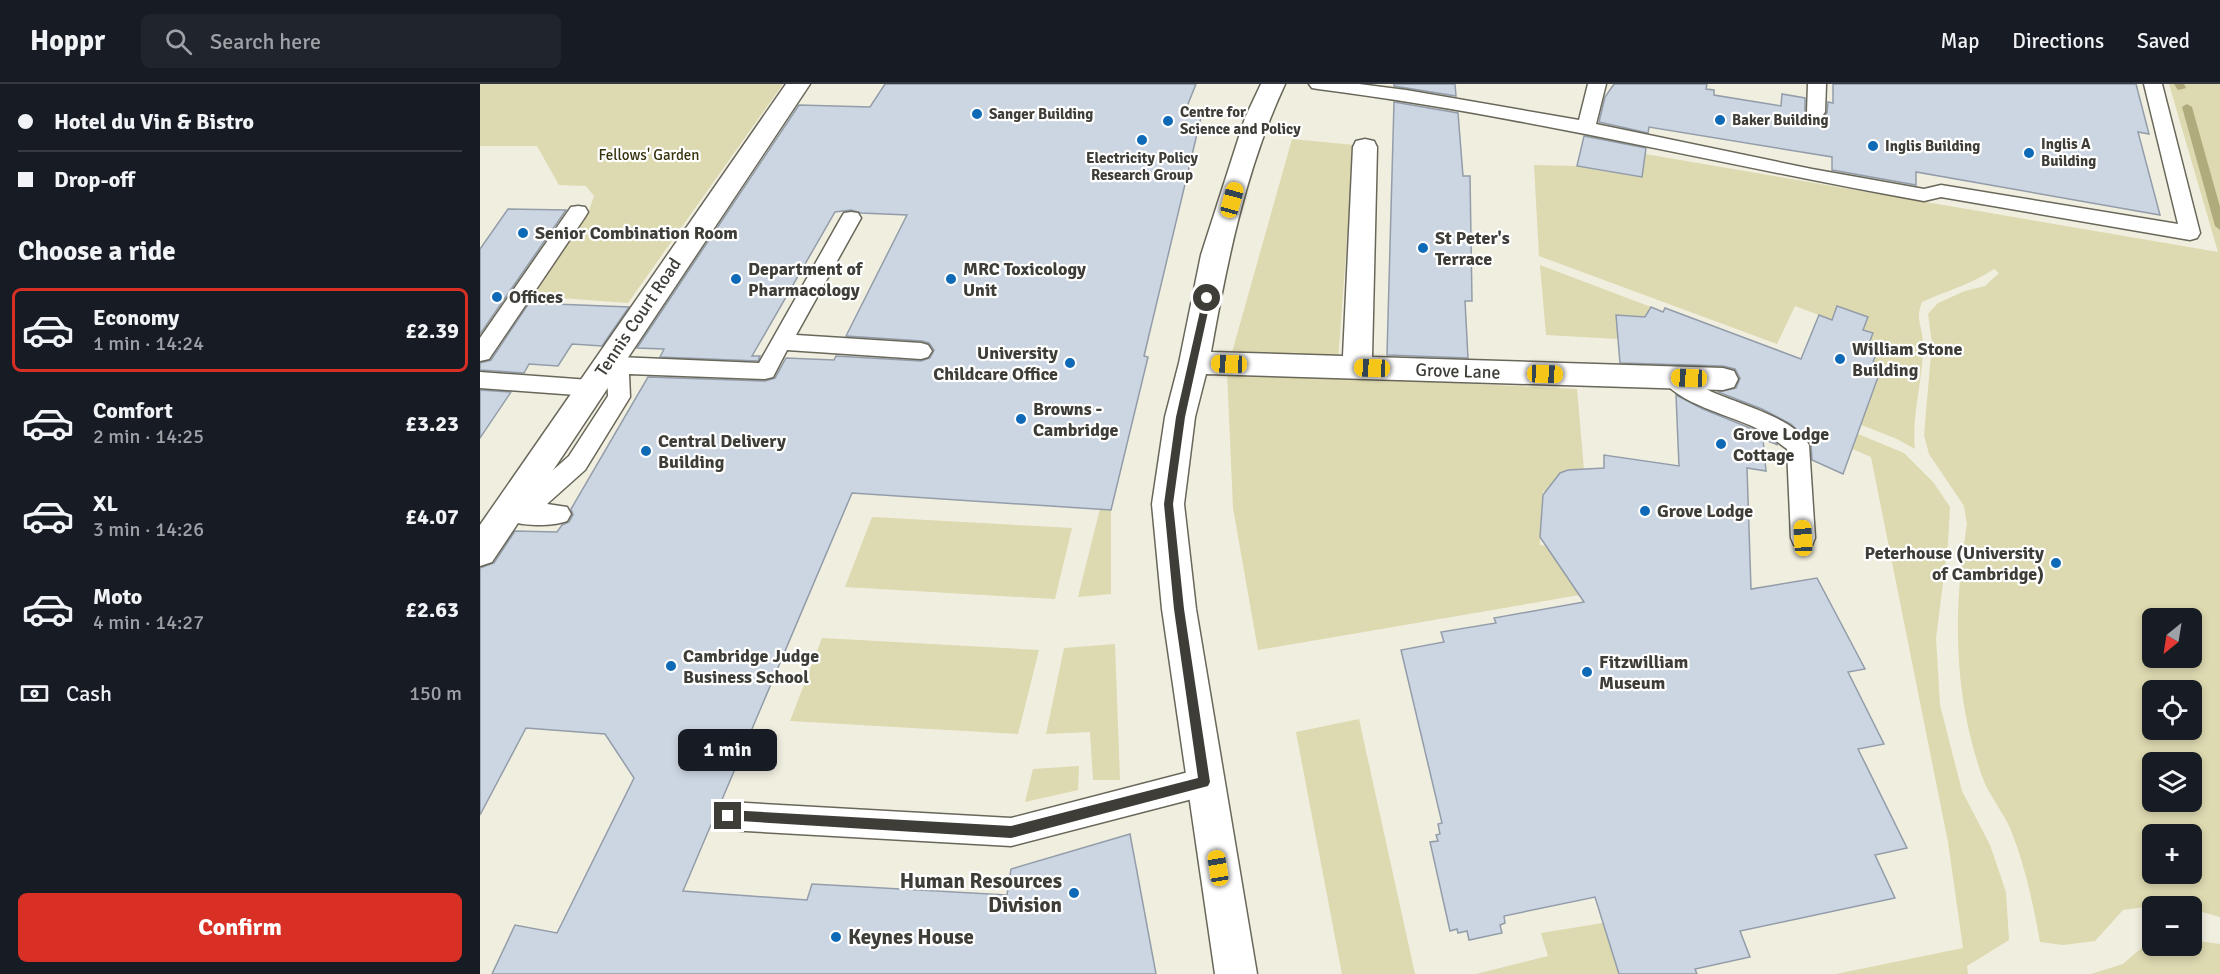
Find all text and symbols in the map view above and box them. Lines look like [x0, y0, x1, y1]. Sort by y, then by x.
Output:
search box [141, 14, 561, 68]
text: Hoppr [30, 24, 105, 58]
icon: search [162, 25, 195, 58]
text: Search here [210, 28, 321, 55]
text: Map [1941, 28, 1979, 54]
text: Directions [2012, 28, 2104, 54]
text: Saved [2137, 28, 2190, 54]
place label: Centre for Science and Policy [1180, 103, 1301, 138]
place label: Sanger Building [989, 105, 1093, 123]
marker: Sanger Building [970, 107, 984, 121]
text: Hotel du Vin & Bistro [54, 108, 254, 135]
place label: Baker Building [1732, 111, 1829, 129]
marker: Baker Building [1713, 113, 1727, 127]
marker: Centre for Science and Policy [1161, 114, 1175, 128]
marker: Electricity Policy Research Group [1135, 133, 1149, 147]
place label: Inglis A Building [2041, 135, 2096, 170]
place label: Inglis Building [1885, 137, 1980, 155]
marker: Inglis Building [1866, 139, 1880, 153]
park label: Fellows' Garden [598, 146, 700, 164]
marker: Inglis A Building [2022, 146, 2036, 160]
place label: Electricity Policy Research Group [1086, 149, 1199, 184]
text: Drop-off [54, 166, 135, 193]
car [1219, 180, 1245, 220]
place label: Senior Combination Room [535, 222, 738, 244]
marker: Senior Combination Room [516, 226, 530, 240]
place label: St Peter's Terrace [1435, 227, 1510, 270]
text: Choose a ride [18, 235, 176, 268]
marker: St Peter's Terrace [1416, 241, 1430, 255]
street label: Tennis Court Road [590, 253, 686, 381]
place label: Department of Pharmacology [748, 258, 864, 301]
place label: MRC Toxicology Unit [963, 258, 1086, 301]
marker: Department of Pharmacology [729, 272, 743, 286]
marker: MRC Toxicology Unit [944, 272, 958, 286]
route start [1193, 284, 1220, 311]
place label: Offices [509, 286, 563, 308]
marker: Offices [490, 290, 504, 304]
icon: car [21, 303, 75, 357]
text: Economy [93, 304, 179, 331]
text: £2.39 [405, 317, 459, 344]
text: 1 min · 14:24 [93, 331, 204, 356]
place label: William Stone Building [1852, 338, 1962, 381]
place label: University Childcare Office [933, 342, 1058, 385]
marker: William Stone Building [1833, 352, 1847, 366]
car [1211, 354, 1247, 374]
marker: University Childcare Office [1063, 356, 1077, 370]
car [1354, 358, 1390, 378]
street label: Grove Lane [1415, 359, 1501, 383]
car [1527, 364, 1563, 384]
car [1671, 368, 1707, 388]
icon: car [21, 396, 75, 450]
text: Comfort [93, 397, 173, 424]
place label: Browns - Cambridge [1033, 398, 1119, 441]
text: £3.23 [405, 410, 459, 437]
marker: Browns - Cambridge [1014, 412, 1028, 426]
place label: Grove Lodge Cottage [1733, 423, 1829, 466]
text: 2 min · 14:25 [93, 424, 204, 449]
place label: Central Delivery Building [658, 430, 786, 473]
marker: Grove Lodge Cottage [1714, 437, 1728, 451]
marker: Central Delivery Building [639, 444, 653, 458]
icon: car [21, 489, 75, 543]
text: XL [93, 490, 118, 517]
place label: Grove Lodge [1657, 500, 1753, 522]
text: £4.07 [405, 503, 459, 530]
marker: Grove Lodge [1638, 504, 1652, 518]
text: 3 min · 14:26 [93, 517, 204, 542]
car [1793, 520, 1813, 556]
place label: Peterhouse (University of Cambridge) [1865, 542, 2044, 585]
marker: Peterhouse (University of Cambridge) [2049, 556, 2063, 570]
icon: car [21, 582, 75, 636]
text: Moto [93, 583, 142, 610]
text: £2.63 [405, 596, 459, 623]
north arrow [2142, 608, 2202, 668]
map controls [2142, 608, 2202, 956]
text: 4 min · 14:27 [93, 610, 204, 635]
place label: Cambridge Judge Business School [683, 645, 819, 688]
place label: Fitzwilliam Museum [1599, 651, 1688, 694]
marker: Cambridge Judge Business School [664, 659, 678, 673]
marker: Fitzwilliam Museum [1580, 665, 1594, 679]
icon: cash [18, 677, 51, 710]
text: Cash [66, 680, 112, 707]
button: locate [2142, 680, 2202, 740]
text: 150 m [409, 681, 462, 706]
callout: 1 min [678, 729, 778, 771]
text: 1 min [703, 737, 752, 762]
button: layers [2142, 752, 2202, 812]
route end [714, 802, 741, 829]
button: + [2142, 824, 2202, 884]
car [1206, 849, 1230, 887]
place label: Human Resources Division [900, 868, 1062, 918]
marker: Human Resources Division [1067, 886, 1081, 900]
button: Confirm [18, 893, 462, 962]
button: − [2142, 896, 2202, 956]
place label: Keynes House [848, 924, 974, 950]
marker: Keynes House [829, 930, 843, 944]

